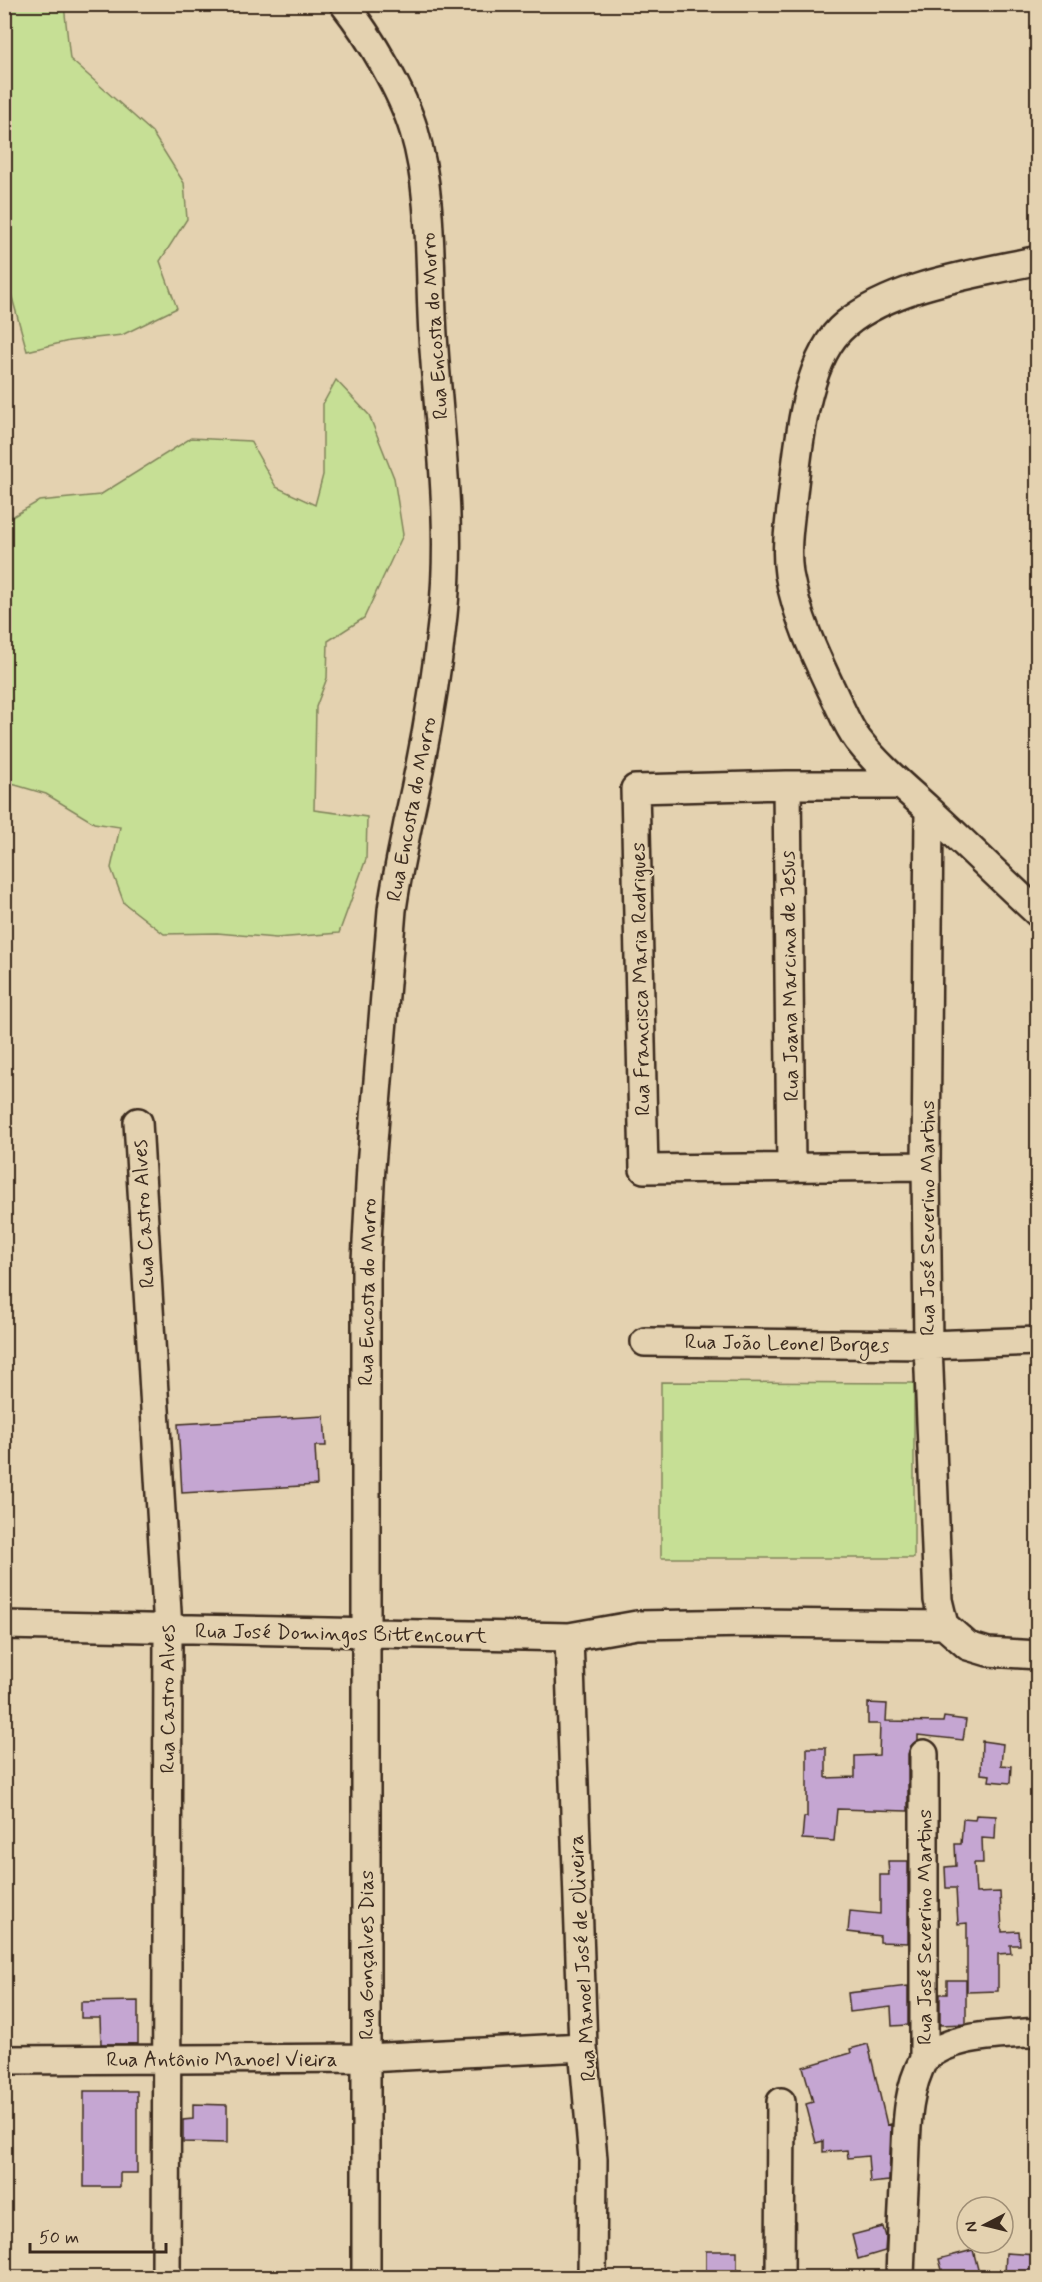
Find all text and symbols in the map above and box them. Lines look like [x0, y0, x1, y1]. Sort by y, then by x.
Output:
street label: Rua Encosta do Morro [414, 231, 456, 420]
street label: Rua Encosta do Morro [380, 714, 444, 904]
street label: Rua Francisca Maria Rodrigues [625, 842, 657, 1116]
street label: Rua Joana Marcina de Jesus [774, 850, 806, 1102]
street label: Rua José Severino Martins [914, 1100, 942, 1336]
street label: Rua Castro Alves [126, 1139, 162, 1289]
street label: Rua Encosta do Morro [352, 1198, 384, 1386]
street label: Rua João Leonel Borges [684, 1328, 890, 1361]
street label: Rua José Domingos Bittencourt [195, 1617, 488, 1651]
street label: Rua Castro Alves [154, 1624, 182, 1774]
street label: Rua José Severino Martins [911, 1809, 939, 2045]
street label: Rua Manoel José de Oliveira [563, 1834, 603, 2082]
street label: Rua Gonçalves Dias [353, 1870, 381, 2040]
street label: Rua Antônio Manoel Vieira [106, 2046, 338, 2074]
north arrow [955, 2195, 1015, 2255]
scale bar [30, 2216, 166, 2254]
text: N [961, 2220, 983, 2233]
text: 50 m [39, 2226, 79, 2250]

